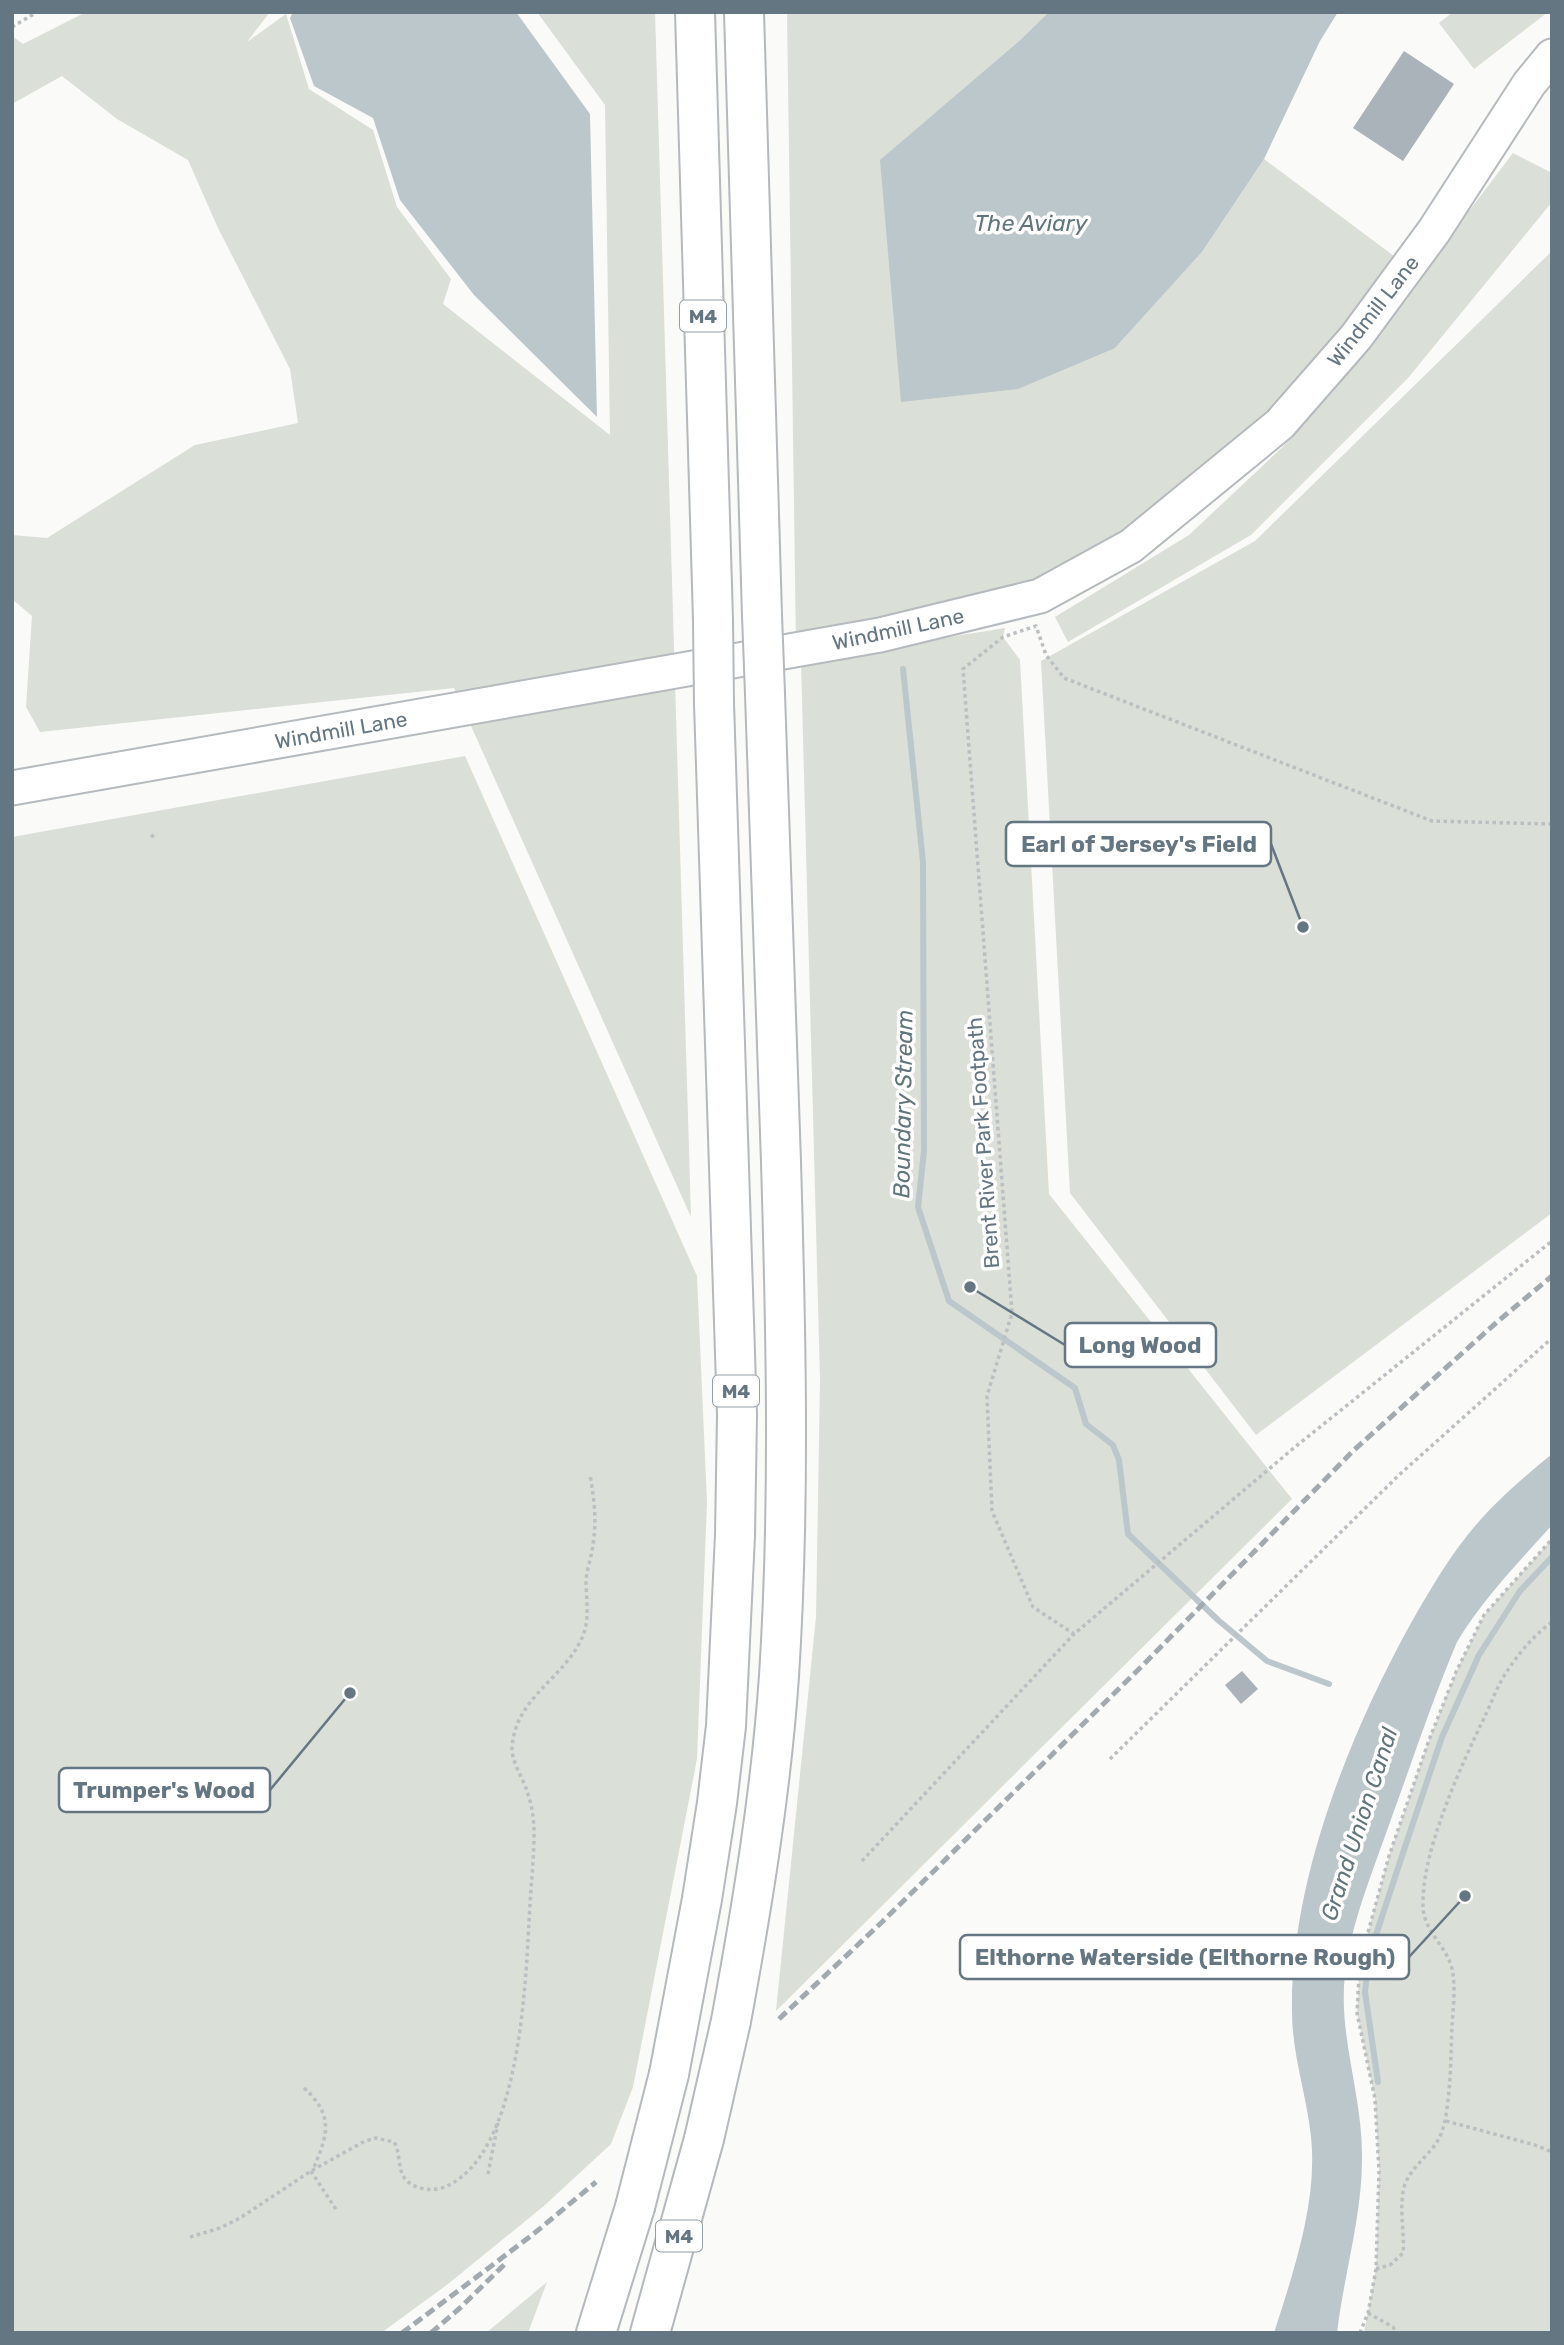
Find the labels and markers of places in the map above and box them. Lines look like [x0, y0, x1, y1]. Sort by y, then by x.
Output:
callout: Earl of Jersey's Field [1006, 822, 1271, 866]
callout: Long Wood [1065, 1323, 1216, 1367]
callout: Trumper's Wood [59, 1768, 270, 1812]
callout: Elthorne Waterside (Elthorne Rough) [960, 1935, 1409, 1979]

